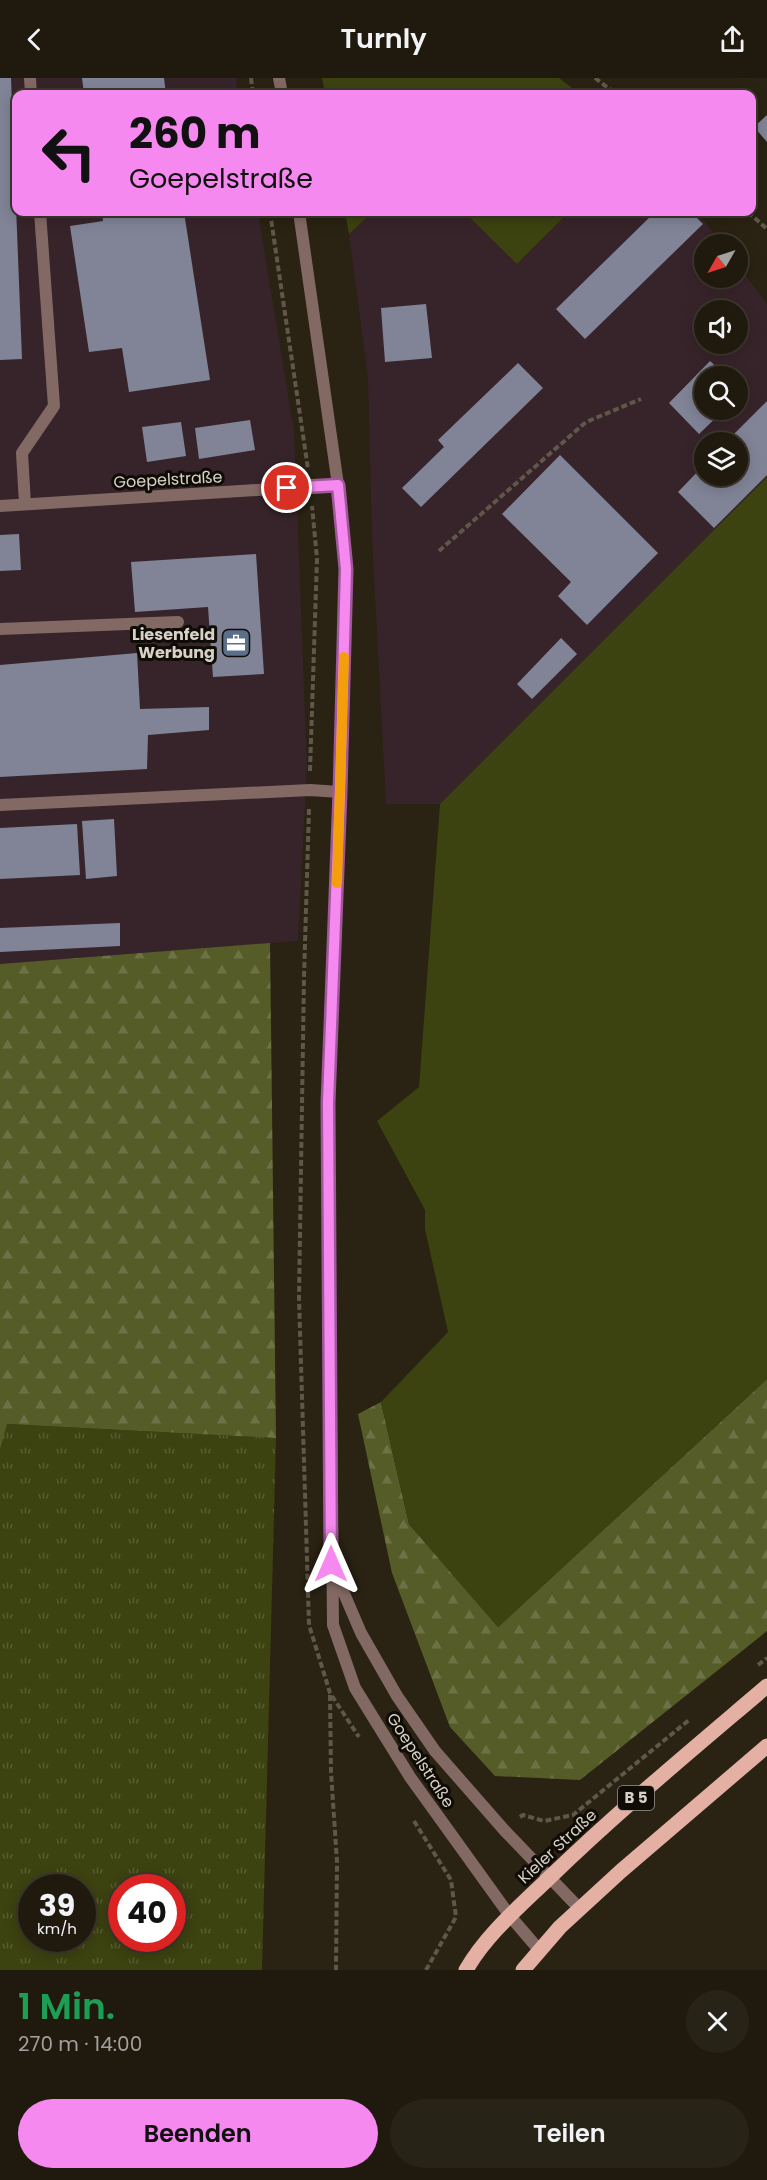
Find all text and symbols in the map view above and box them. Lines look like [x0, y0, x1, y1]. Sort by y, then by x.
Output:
text: Turnly [340, 20, 427, 57]
icon: back [18, 23, 51, 56]
icon: share [716, 23, 749, 56]
text: 260 m [129, 104, 261, 163]
icon: left [30, 114, 108, 192]
text: Goepelstraße [129, 160, 313, 197]
north arrow [694, 234, 748, 288]
map controls [694, 234, 748, 486]
button: sound [694, 300, 748, 354]
button: search [694, 366, 748, 420]
button: layers [694, 432, 748, 486]
pin [261, 462, 312, 513]
street label: Goepelstraße [113, 465, 223, 494]
icon: arrive [270, 471, 303, 504]
place label: Liesenfeld Werbung [132, 623, 215, 664]
office icon: Liesenfeld Werbung [220, 627, 252, 659]
position arrow [299, 1532, 363, 1596]
street label: Goepelstraße [381, 1708, 460, 1812]
road number: B 5 [618, 1786, 654, 1810]
street label: Kieler Straße [513, 1804, 602, 1889]
speed limit sign: 40 [108, 1874, 186, 1952]
text: 39 [39, 1884, 75, 1927]
text: km/h [37, 1918, 77, 1939]
text: 1 Min. [18, 1981, 115, 2032]
button: close [686, 1990, 749, 2053]
text: 270 m · 14:00 [18, 2030, 142, 2058]
button: Beenden [18, 2099, 378, 2168]
button: Teilen [390, 2099, 749, 2168]

